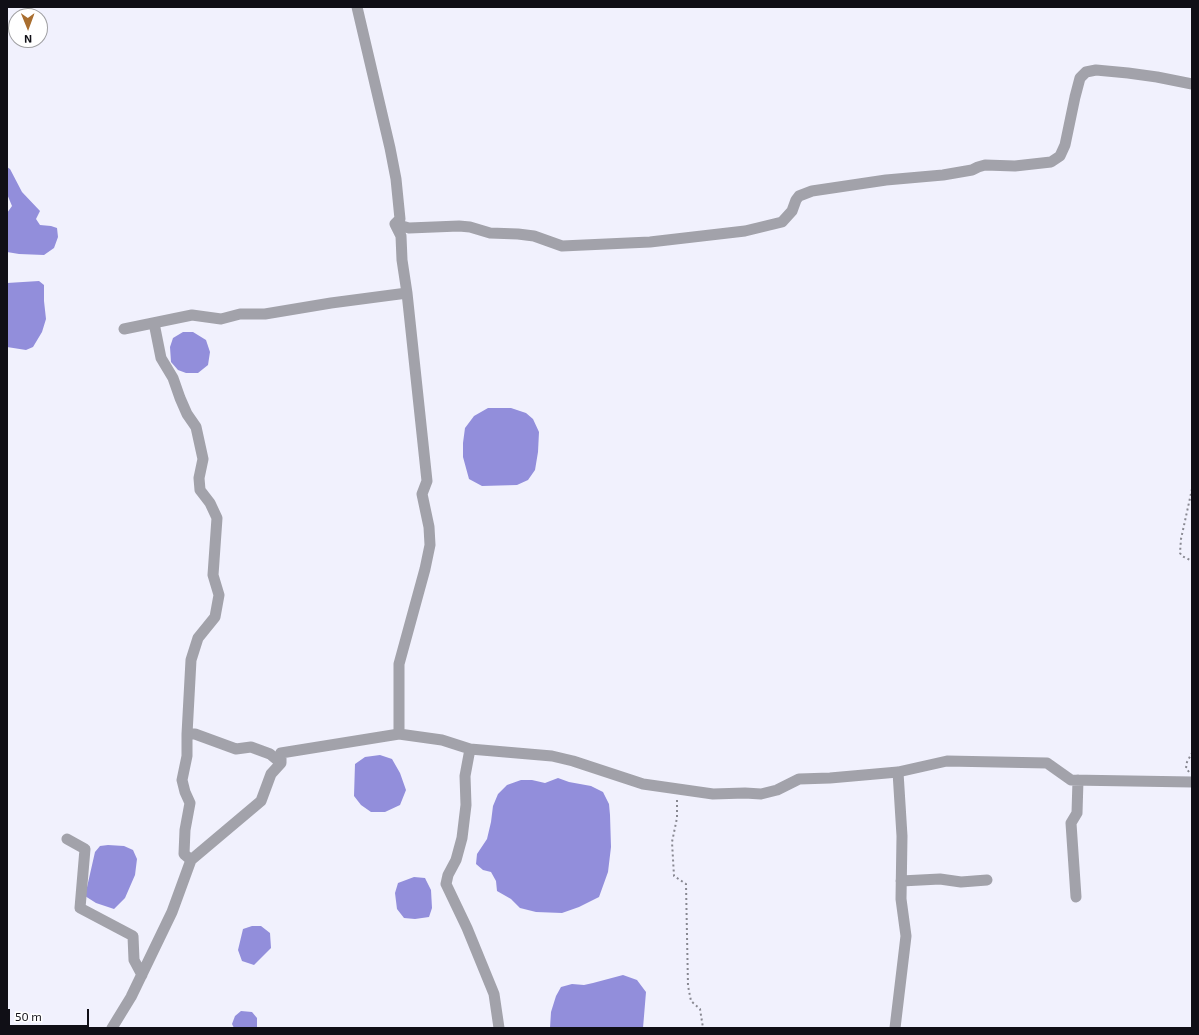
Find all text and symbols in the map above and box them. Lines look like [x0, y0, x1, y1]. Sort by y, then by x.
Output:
north arrow [8, 8, 48, 48]
text: N [24, 33, 32, 46]
scale bar [10, 1001, 91, 1027]
text: 50 m [15, 1009, 42, 1023]

